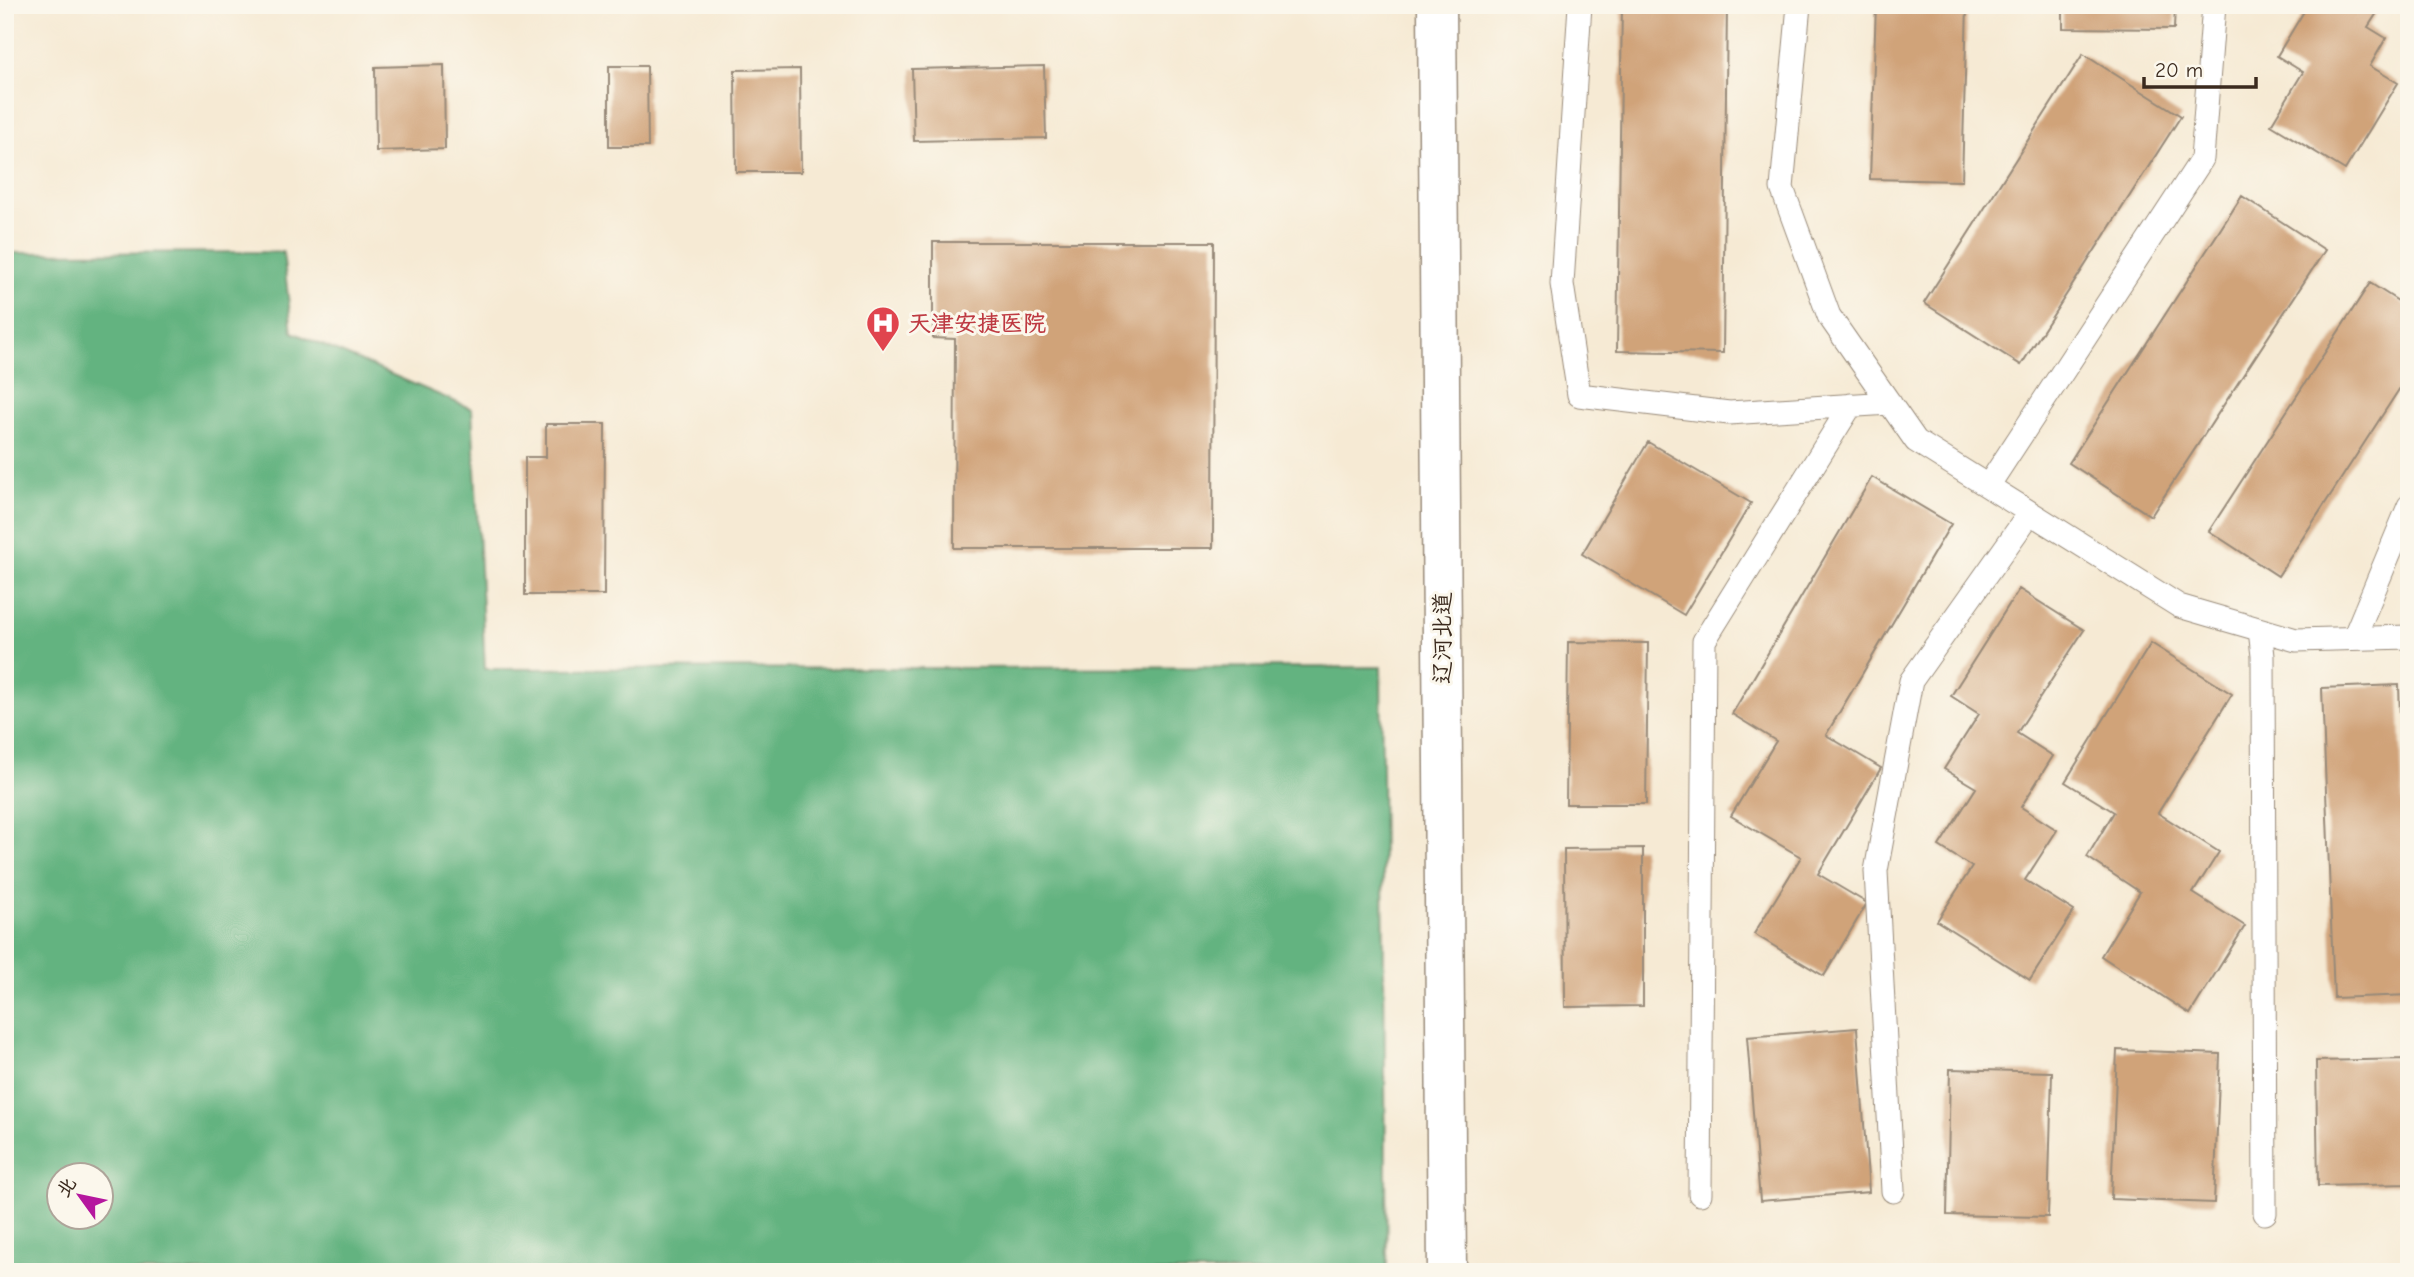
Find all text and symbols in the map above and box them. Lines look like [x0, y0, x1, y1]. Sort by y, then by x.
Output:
scale bar [2144, 46, 2256, 90]
text: 20 m [2155, 58, 2203, 82]
hospital icon: 天津安捷医院 [864, 304, 902, 353]
place label: 天津安捷医院 [908, 310, 1046, 337]
street label: 辽河北道 [1429, 592, 1456, 684]
north arrow [46, 1162, 116, 1232]
text: 北 [52, 1173, 81, 1201]

